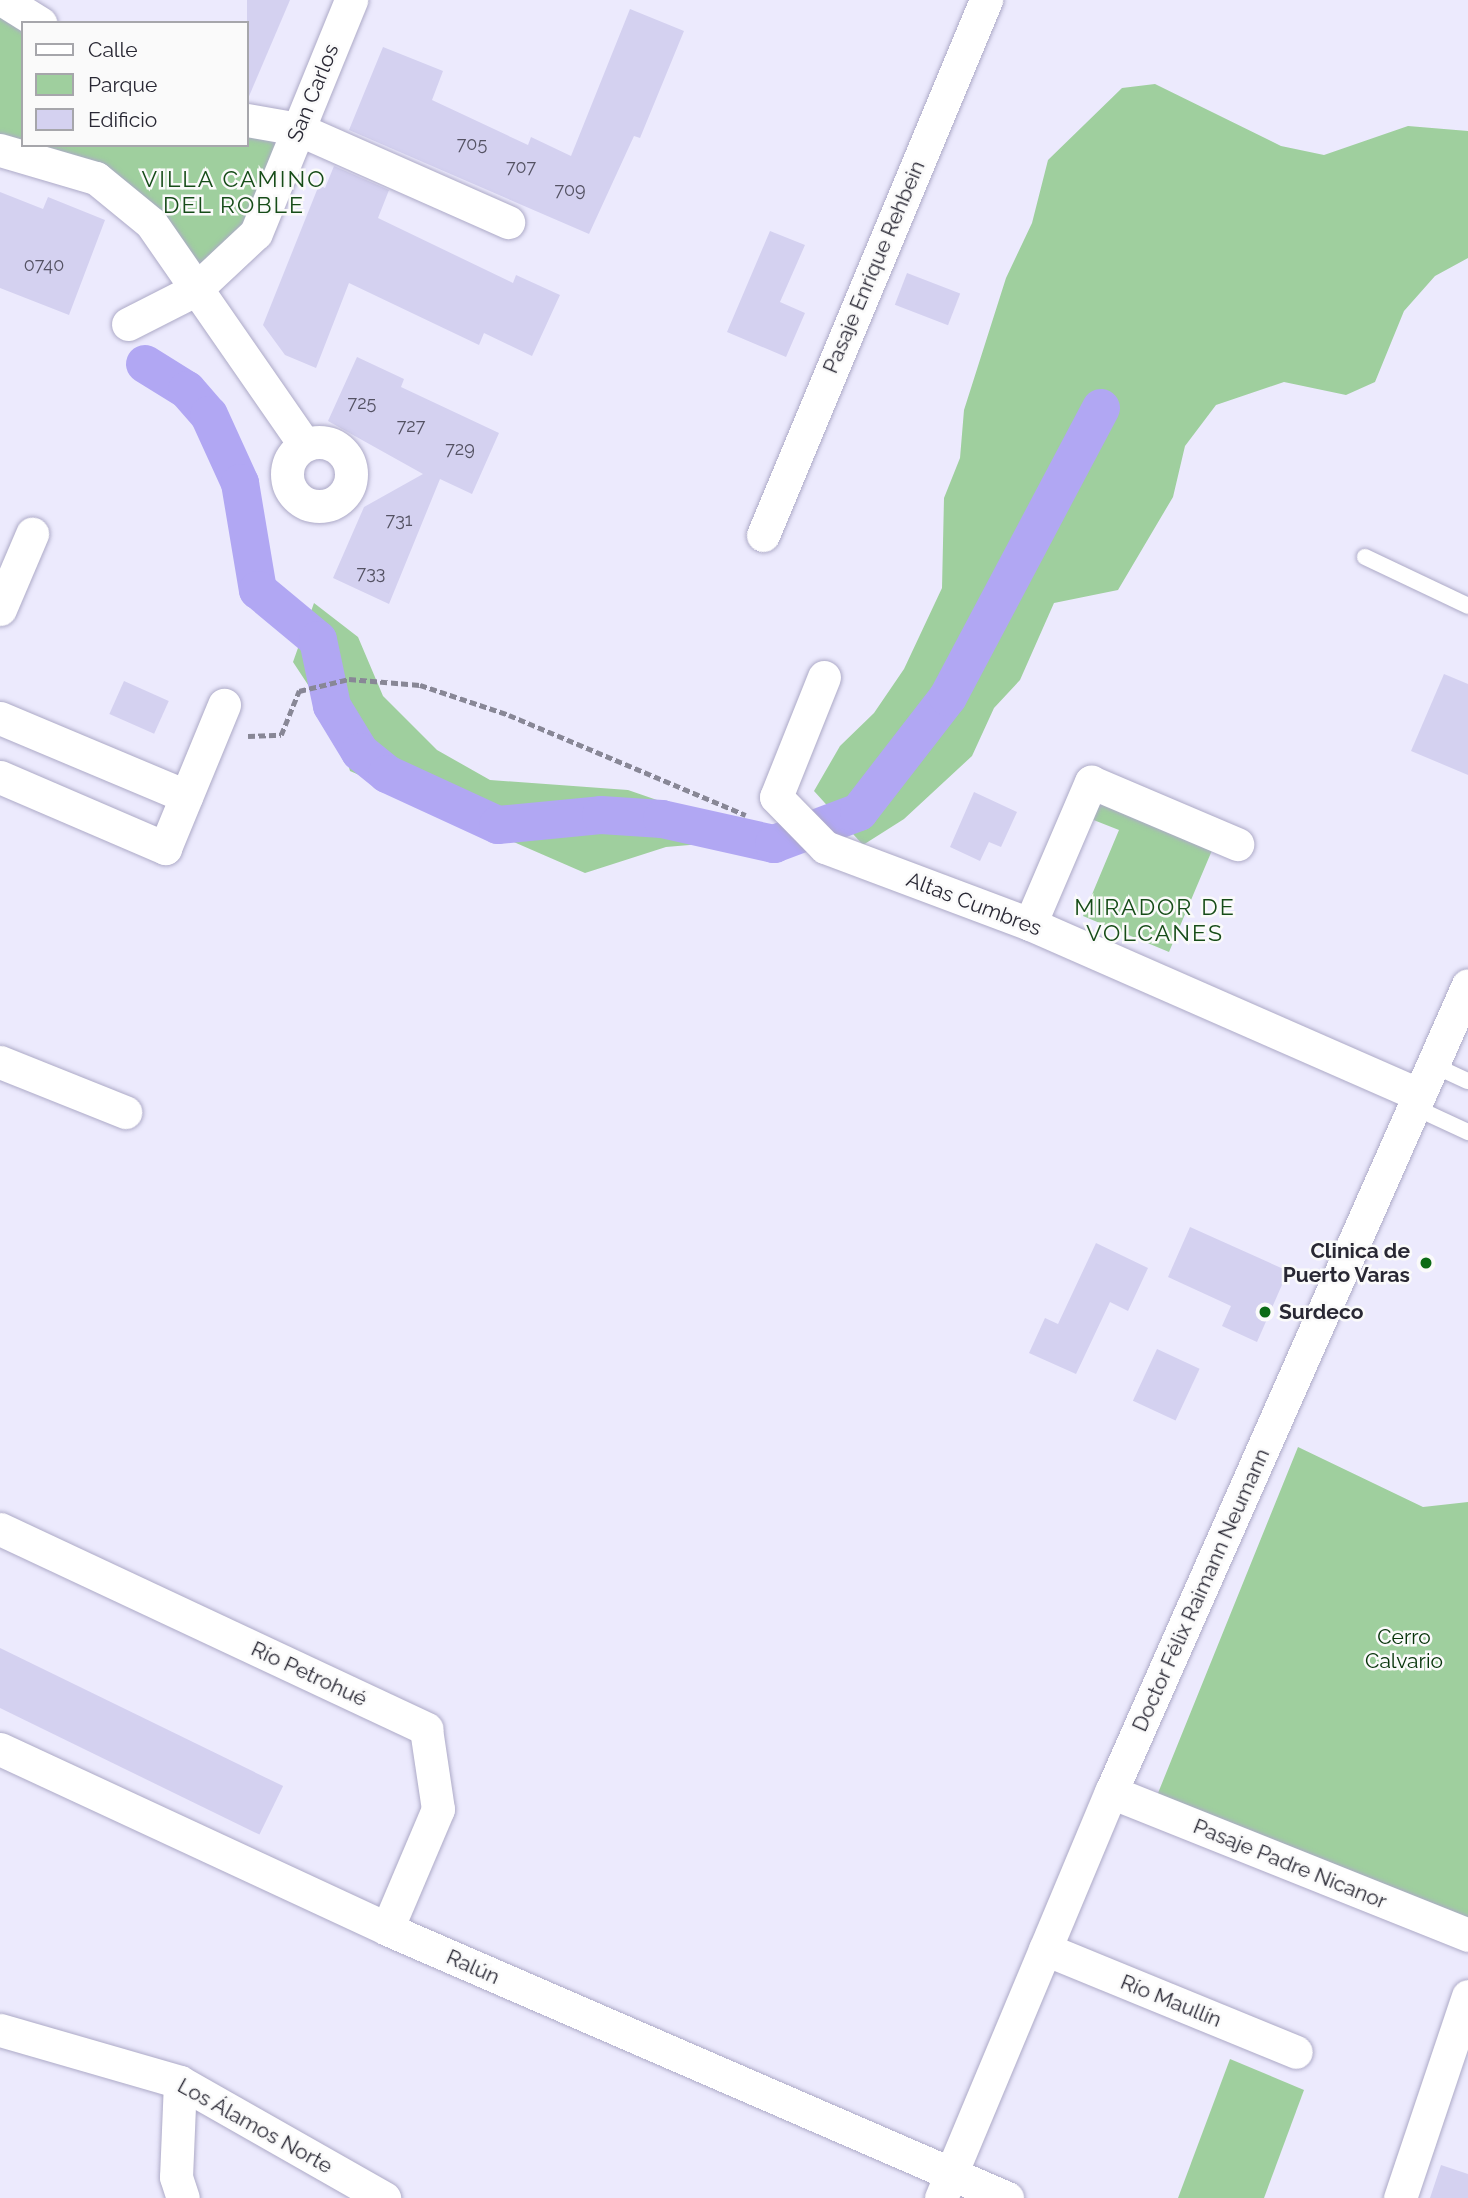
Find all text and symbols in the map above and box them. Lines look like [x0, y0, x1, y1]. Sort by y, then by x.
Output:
legend [21, 21, 248, 147]
text: Calle [88, 37, 138, 62]
street label: San Carlos [282, 40, 344, 146]
text: Parque [88, 72, 157, 97]
text: Edificio [88, 107, 157, 132]
house number: 705 [457, 133, 487, 155]
house number: 707 [506, 156, 536, 178]
street label: Pasaje Enrique Rehbein [818, 157, 930, 377]
district label: VILLA CAMINO DEL ROBLE [143, 165, 325, 219]
house number: 709 [554, 179, 586, 201]
house number: 0740 [24, 254, 64, 276]
house number: 725 [348, 392, 376, 414]
house number: 727 [397, 415, 425, 437]
house number: 729 [445, 438, 475, 460]
house number: 731 [386, 509, 412, 531]
house number: 733 [357, 562, 385, 584]
street label: Altas Cumbres [903, 867, 1045, 941]
district label: MIRADOR DE VOLCANES [1076, 893, 1234, 947]
place label: Clinica de Puerto Varas [1282, 1238, 1410, 1288]
marker: Clinica de Puerto Varas [1416, 1253, 1436, 1273]
place label: Surdeco [1279, 1299, 1363, 1325]
marker: Surdeco [1257, 1304, 1273, 1320]
street label: Doctor Félix Raimann Neumann [1127, 1444, 1275, 1736]
park label: Cerro Calvario [1365, 1624, 1443, 1674]
street label: Río Petrohué [247, 1636, 371, 1712]
street label: Pasaje Padre Nicanor [1190, 1814, 1390, 1914]
street label: Ralún [443, 1944, 503, 1990]
street label: Río Maullín [1117, 1969, 1225, 2033]
street label: Los Álamos Norte [173, 2073, 337, 2179]

